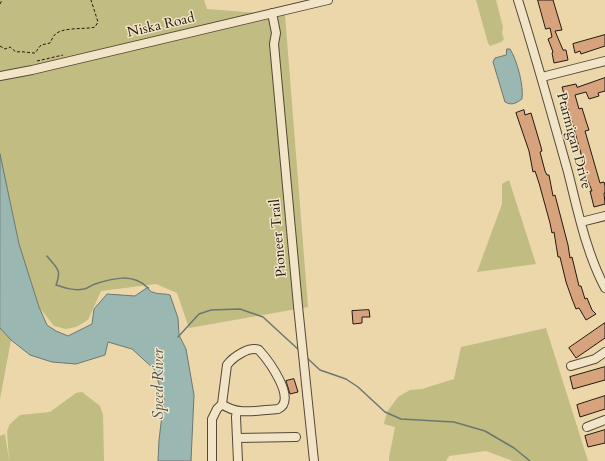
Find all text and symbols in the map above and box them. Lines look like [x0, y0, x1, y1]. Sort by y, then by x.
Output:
street label: Niska Road [126, 10, 196, 42]
street label: Ptarmigan Drive [552, 91, 594, 191]
street label: Pioneer Trail [267, 198, 291, 278]
water label: Speed River [151, 349, 169, 419]

